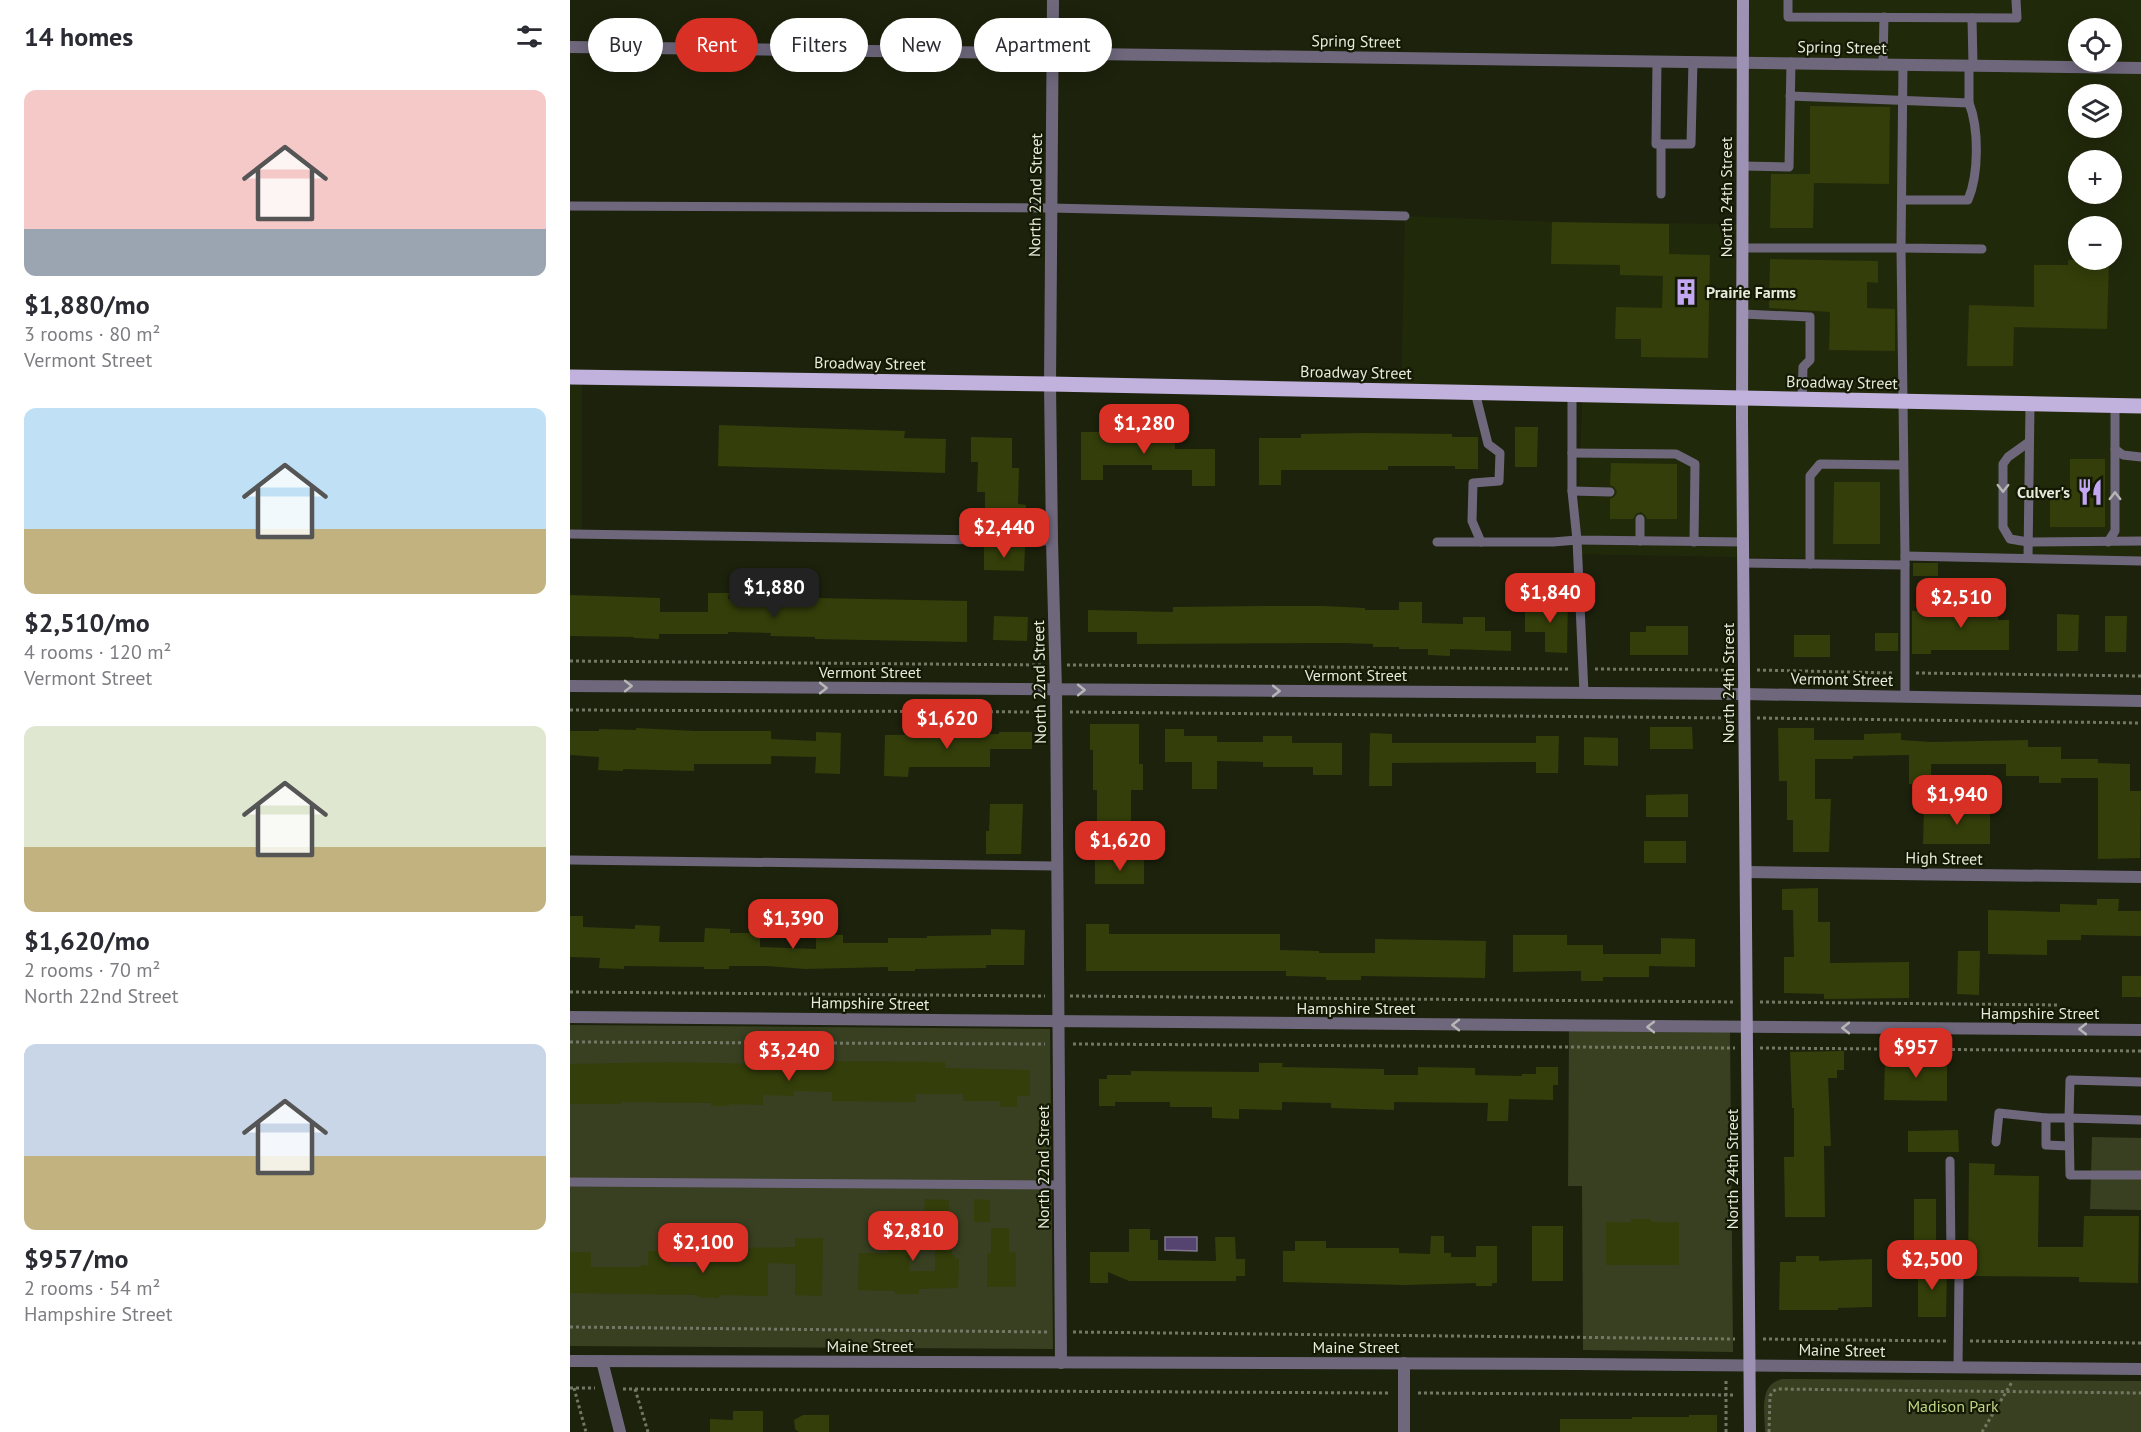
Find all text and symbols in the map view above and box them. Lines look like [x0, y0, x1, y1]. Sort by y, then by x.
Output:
chip: Buy [588, 18, 663, 72]
chip: Rent [675, 18, 758, 72]
chip: Filters [770, 18, 868, 72]
chip: New [880, 18, 962, 72]
chip: Apartment [974, 18, 1112, 72]
map controls [2068, 18, 2122, 270]
button: locate [2068, 18, 2122, 72]
text: 14 homes [24, 20, 133, 53]
icon: filters [513, 20, 546, 53]
street label: Spring Street [1311, 30, 1401, 52]
street label: Spring Street [1797, 36, 1887, 58]
button: layers [2068, 84, 2122, 138]
icon: home [231, 129, 339, 237]
street label: North 22nd Street [1024, 132, 1046, 257]
street label: North 24th Street [1716, 136, 1736, 257]
button: + [2068, 150, 2122, 204]
button: − [2068, 216, 2122, 270]
building icon: Prairie Farms [1671, 277, 1701, 307]
place label: Prairie Farms [1706, 282, 1796, 302]
text: $1,880/mo [24, 288, 150, 321]
text: 3 rooms · 80 m² [24, 321, 160, 347]
text: Vermont Street [24, 347, 152, 373]
street label: Broadway Street [814, 352, 927, 374]
street label: Broadway Street [1300, 361, 1413, 383]
street label: Broadway Street [1786, 371, 1899, 393]
pin: $1,280 [1095, 404, 1193, 455]
text: $1,280 [1113, 410, 1175, 436]
icon: home [231, 447, 339, 555]
restaurant icon: Culver's [2075, 477, 2105, 507]
place label: Culver's [2017, 482, 2070, 502]
one-way arrow [1997, 484, 2009, 493]
one-way arrow [2109, 492, 2121, 501]
pin: $2,440 [955, 508, 1053, 559]
text: $2,440 [973, 514, 1035, 540]
pin: $1,880 [725, 568, 823, 619]
pin: $1,840 [1501, 573, 1599, 624]
text: $1,880 [743, 574, 805, 600]
pin: $2,510 [1912, 578, 2010, 629]
text: $1,840 [1519, 579, 1581, 605]
text: $2,510 [1930, 584, 1992, 610]
text: $2,510/mo [24, 606, 150, 639]
street label: North 22nd Street [1028, 619, 1050, 744]
street label: North 24th Street [1718, 622, 1738, 743]
text: 4 rooms · 120 m² [24, 639, 171, 665]
street label: Vermont Street [818, 662, 922, 682]
text: Vermont Street [24, 665, 152, 691]
street label: Vermont Street [1304, 665, 1408, 685]
street label: Vermont Street [1790, 668, 1894, 690]
one-way arrow [624, 680, 633, 693]
one-way arrow [819, 682, 828, 694]
one-way arrow [1077, 684, 1086, 696]
one-way arrow [1272, 685, 1281, 697]
pin: $1,620 [898, 699, 996, 750]
text: $1,620 [916, 705, 978, 731]
icon: home [231, 765, 339, 873]
pin: $1,940 [1908, 775, 2006, 826]
text: $1,940 [1926, 781, 1988, 807]
pin: $1,620 [1071, 821, 1169, 872]
text: $1,620 [1089, 827, 1151, 853]
street label: High Street [1905, 847, 1983, 869]
pin: $1,390 [744, 899, 842, 950]
text: $1,390 [762, 905, 824, 931]
text: $1,620/mo [24, 924, 150, 957]
text: 2 rooms · 70 m² [24, 957, 160, 983]
text: North 22nd Street [24, 983, 179, 1009]
street label: Hampshire Street [810, 992, 930, 1014]
street label: Hampshire Street [1297, 998, 1416, 1018]
street label: Hampshire Street [1981, 1003, 2100, 1023]
one-way arrow [1451, 1019, 1460, 1031]
one-way arrow [1646, 1020, 1655, 1033]
one-way arrow [1841, 1022, 1850, 1034]
one-way arrow [2078, 1023, 2087, 1035]
pin: $957 [1880, 1028, 1952, 1079]
pin: $3,240 [740, 1031, 838, 1082]
text: $957 [1893, 1034, 1939, 1060]
text: $3,240 [758, 1037, 820, 1063]
icon: home [231, 1083, 339, 1191]
street label: North 22nd Street [1033, 1105, 1053, 1229]
street label: North 24th Street [1722, 1108, 1742, 1229]
pin: $2,810 [864, 1211, 962, 1262]
text: $2,810 [882, 1217, 944, 1243]
pin: $2,100 [654, 1223, 752, 1274]
text: $2,100 [672, 1229, 734, 1255]
pin: $2,500 [1883, 1240, 1981, 1291]
text: $957/mo [24, 1242, 128, 1275]
text: $2,500 [1901, 1246, 1963, 1272]
text: 2 rooms · 54 m² [24, 1275, 160, 1301]
text: Hampshire Street [24, 1301, 173, 1327]
street label: Maine Street [827, 1336, 914, 1356]
street label: Maine Street [1313, 1337, 1400, 1357]
street label: Maine Street [1798, 1339, 1886, 1361]
park label: Madison Park [1907, 1396, 1999, 1416]

